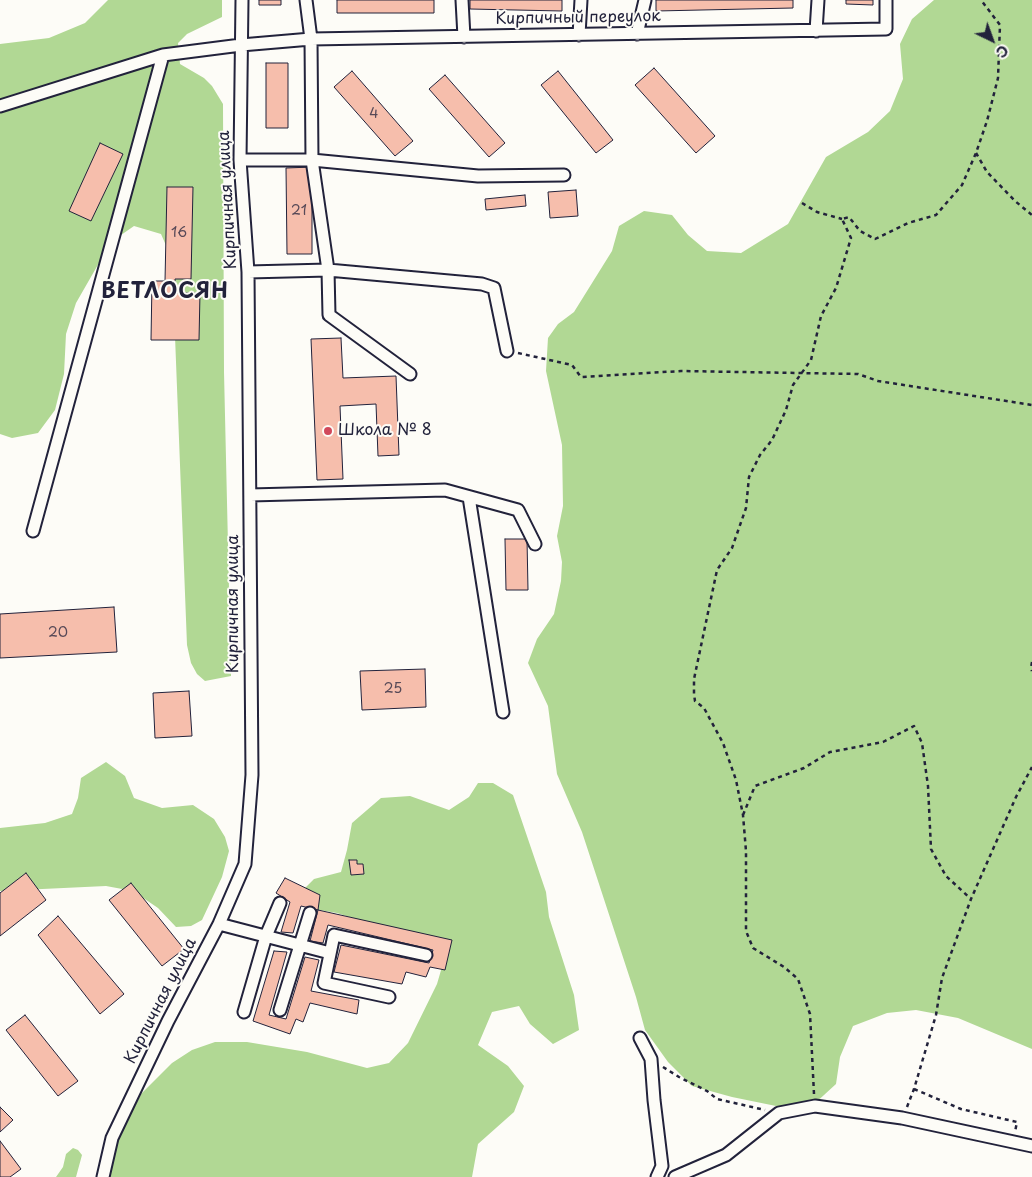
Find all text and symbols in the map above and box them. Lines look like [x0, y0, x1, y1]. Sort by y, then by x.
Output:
street label: Кирпичный переулок [495, 7, 661, 29]
north arrow [967, 15, 1017, 65]
text: С [991, 40, 1013, 63]
house number: 4 [369, 106, 379, 122]
street label: Кирпичная улица [215, 130, 241, 270]
house number: 21 [291, 203, 307, 219]
house number: 16 [171, 225, 187, 241]
district label: ВЕТЛОСЯН [101, 279, 229, 305]
place label: Школа № 8 [338, 421, 432, 441]
marker: Школа № 8 [322, 425, 334, 437]
street label: Кирпичная улица [224, 535, 244, 673]
house number: 20 [48, 625, 68, 641]
house number: 25 [384, 681, 402, 697]
street label: Кирпичная улица [121, 935, 201, 1067]

